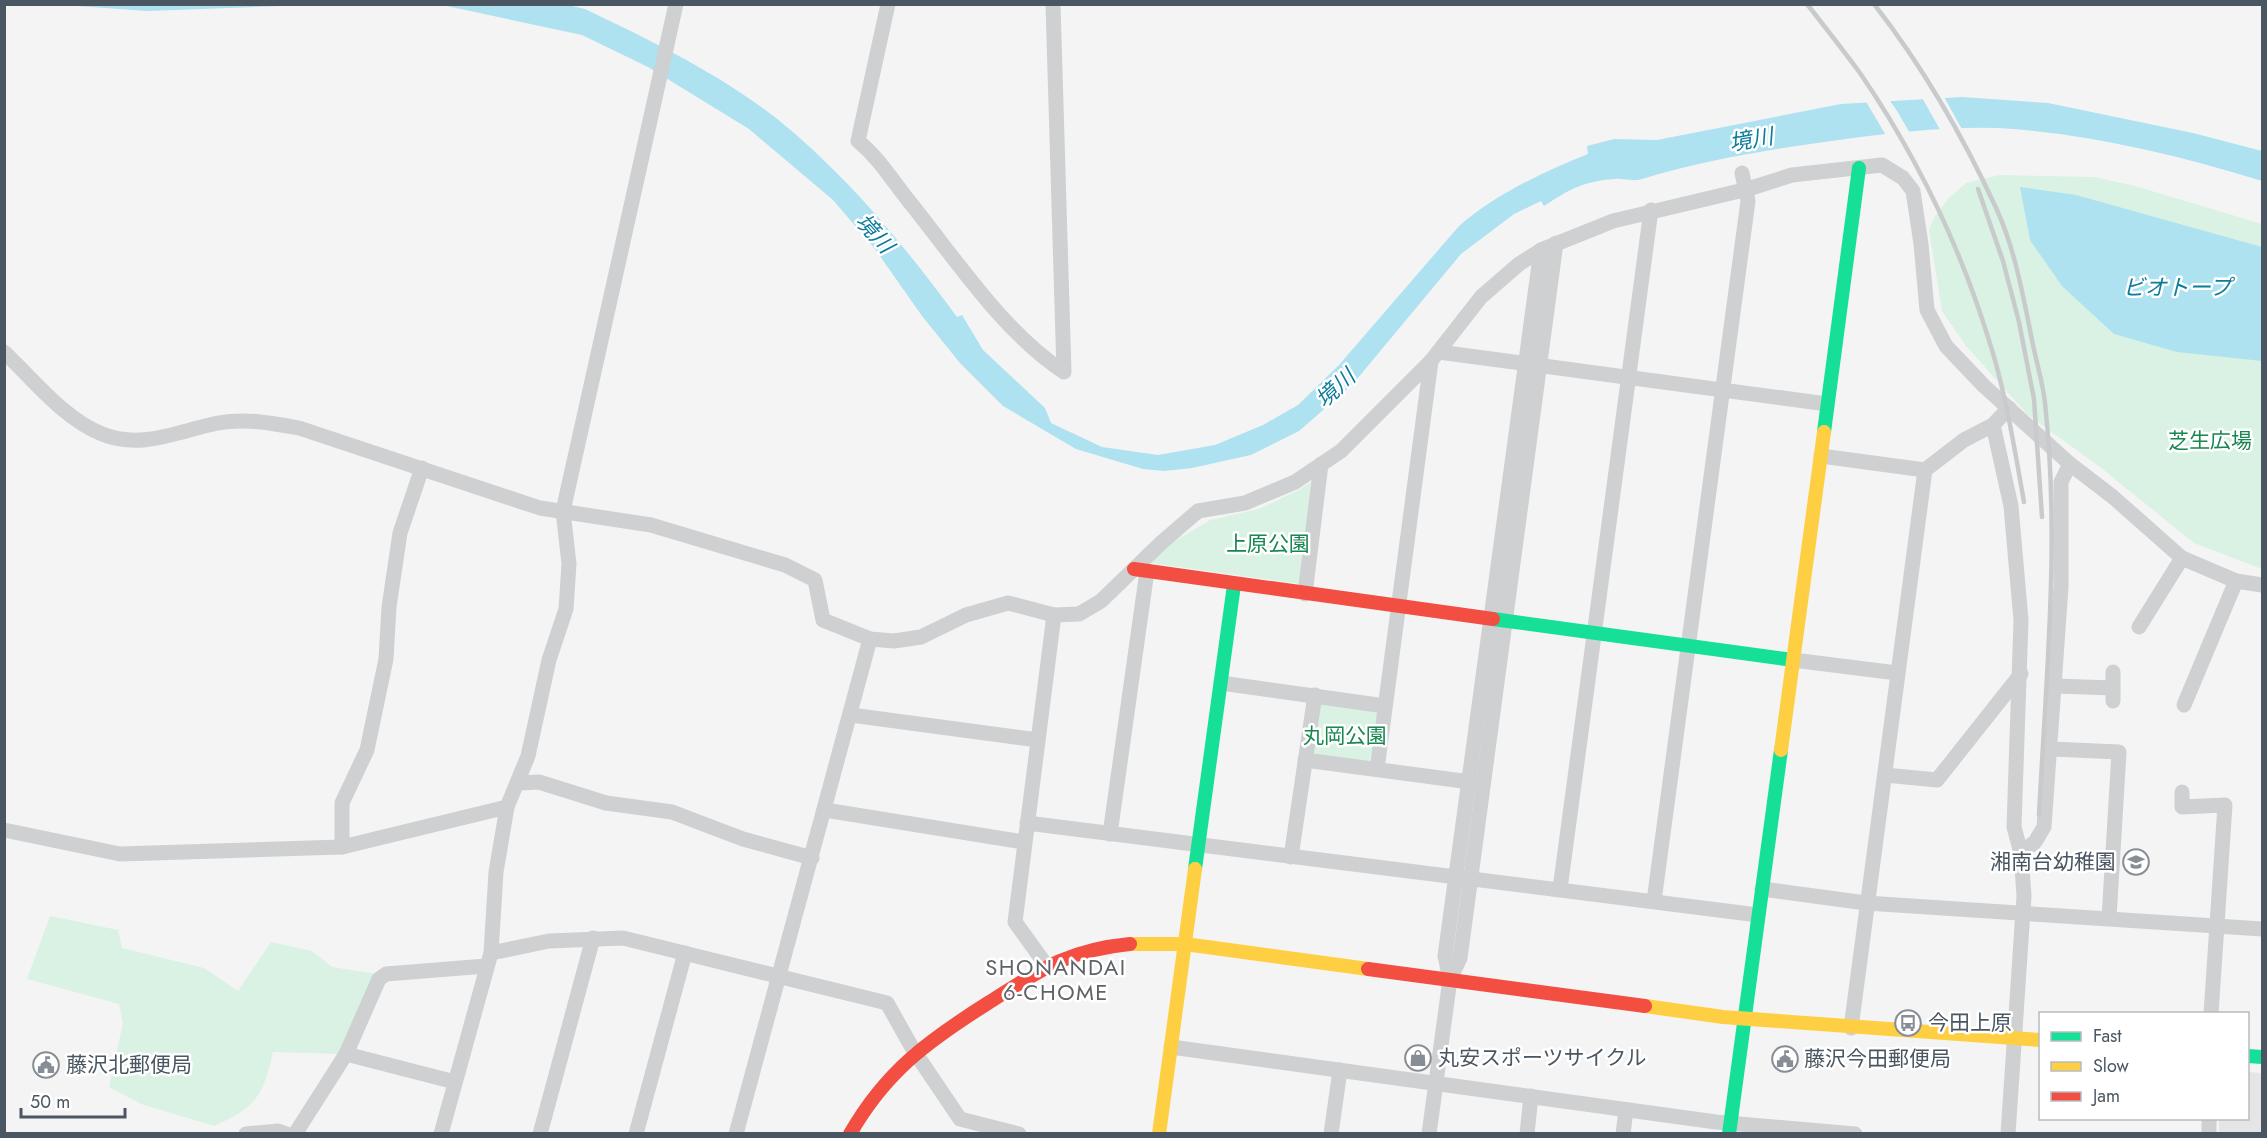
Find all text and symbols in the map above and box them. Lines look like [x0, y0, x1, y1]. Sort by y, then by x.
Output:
water label: 境川 [1727, 119, 1777, 159]
water label: 境川 [848, 206, 903, 262]
water label: ビオトープ [2123, 271, 2235, 303]
water label: 境川 [1308, 360, 1363, 415]
park label: 芝生広場 [2168, 426, 2252, 456]
park label: 上原公園 [1226, 529, 1310, 559]
park label: 丸岡公園 [1303, 721, 1387, 751]
place label: 湘南台幼稚園 [1990, 847, 2116, 877]
school or university icon: 湘南台幼稚園 [2121, 847, 2151, 877]
district label: SHONANDAI 6-CHOME [985, 951, 1127, 1008]
bus stop icon: 今田上原 [1893, 1008, 1923, 1038]
place label: 今田上原 [1928, 1008, 2012, 1038]
legend [2039, 1012, 2249, 1120]
text: Fast [2093, 1023, 2122, 1049]
shop icon: 丸安スポーツサイクル [1403, 1043, 1433, 1073]
place label: 丸安スポーツサイクル [1438, 1043, 1647, 1073]
public building icon: 藤沢今田郵便局 [1770, 1044, 1800, 1074]
place label: 藤沢今田郵便局 [1804, 1044, 1951, 1074]
public building icon: 藤沢北郵便局 [31, 1050, 61, 1080]
place label: 藤沢北郵便局 [66, 1050, 192, 1080]
text: Slow [2093, 1053, 2130, 1079]
scale bar [21, 1081, 124, 1119]
text: Jam [2091, 1083, 2120, 1109]
text: 50 m [30, 1089, 70, 1115]

